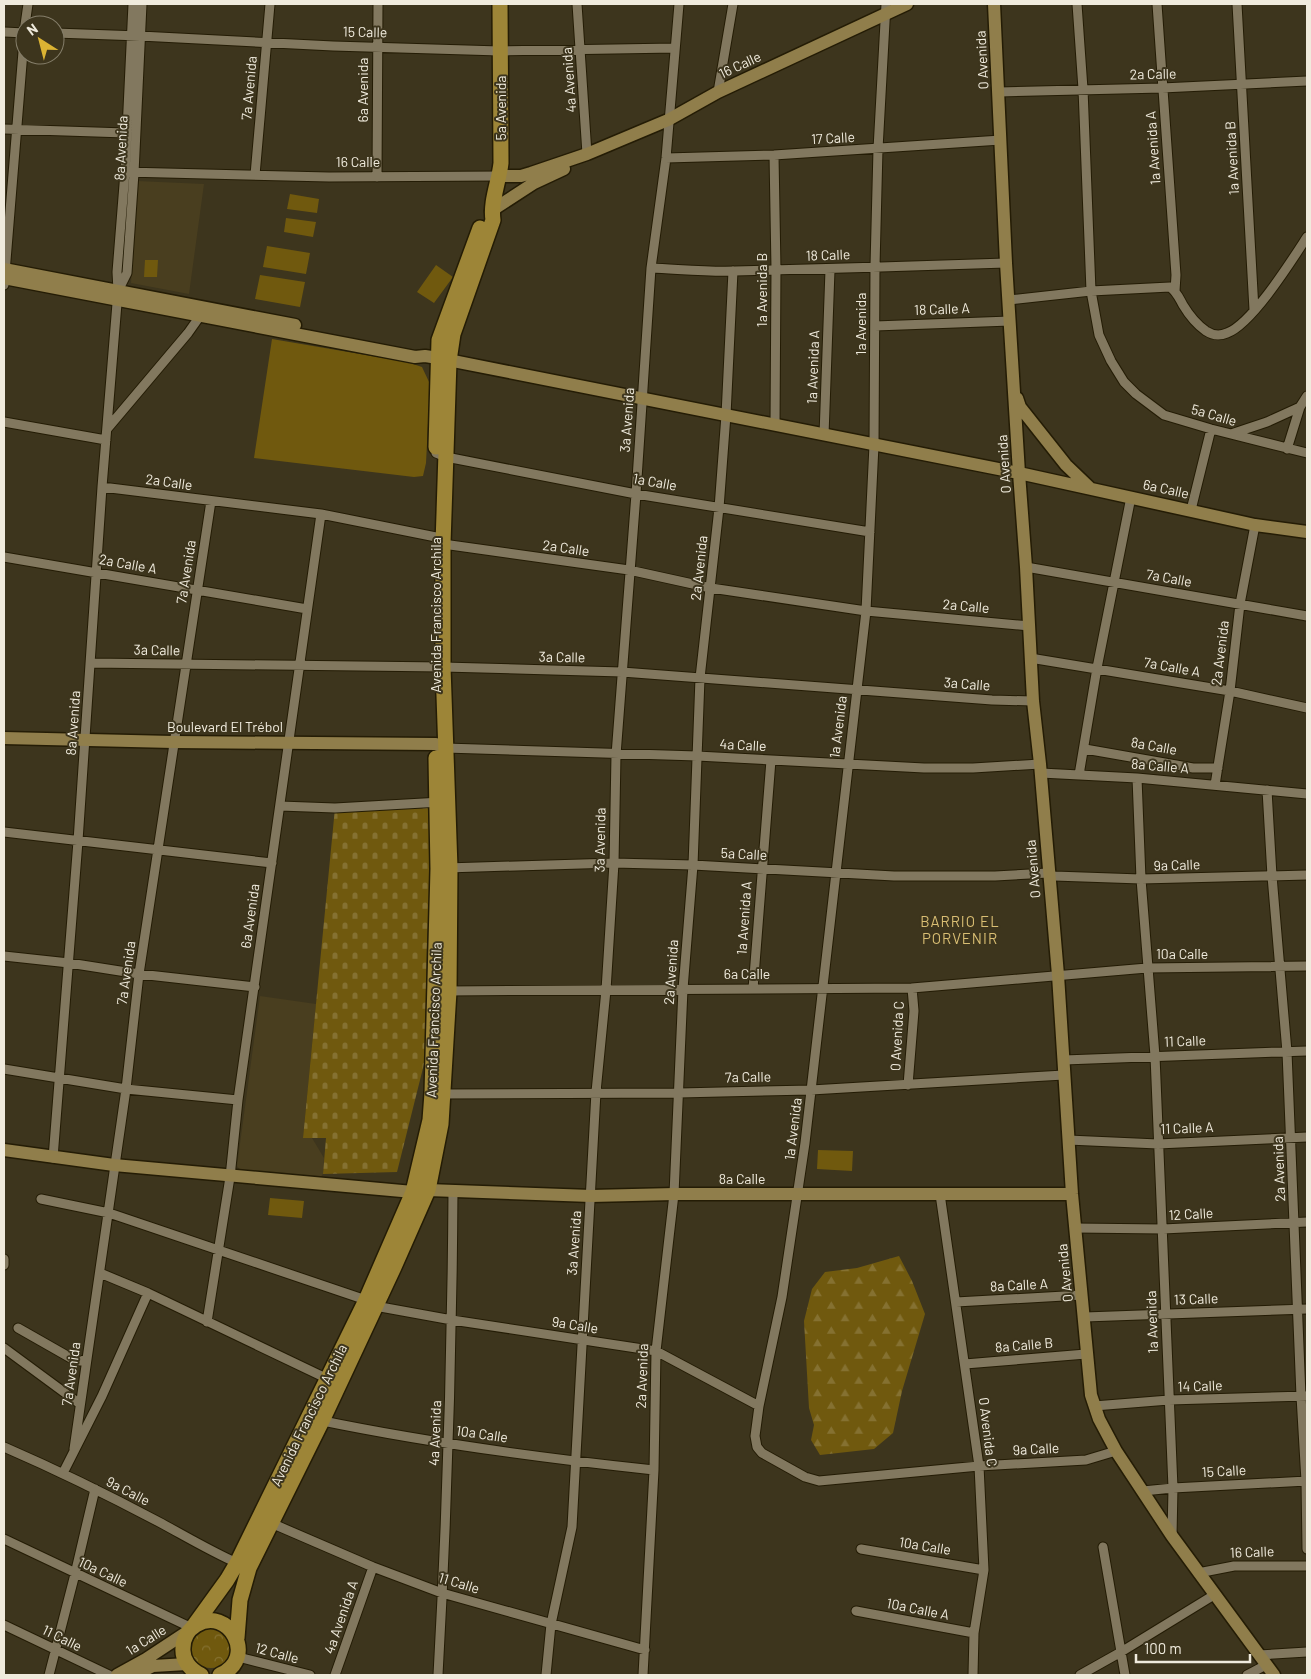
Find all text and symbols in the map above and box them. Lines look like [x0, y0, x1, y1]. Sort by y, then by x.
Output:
north arrow [15, 15, 65, 65]
text: N [23, 19, 41, 39]
street label: 15 Calle [343, 23, 387, 40]
street label: 0 Avenida [971, 30, 992, 90]
street label: 4a Avenida [558, 47, 579, 113]
street label: 16 Calle [716, 47, 763, 82]
street label: 7a Avenida [237, 55, 260, 121]
street label: 6a Avenida [354, 57, 371, 123]
street label: 2a Calle [1129, 65, 1177, 82]
street label: 5a Avenida [492, 75, 509, 141]
street label: 1a Avenida A [1141, 110, 1164, 186]
street label: 8a Avenida [110, 115, 131, 181]
street label: 1a Avenida B [1221, 120, 1242, 196]
street label: 17 Calle [811, 128, 855, 147]
street label: 16 Calle [336, 153, 380, 170]
street label: 18 Calle [805, 245, 850, 264]
street label: 1a Avenida B [753, 253, 770, 327]
street label: 1a Avenida [852, 293, 869, 355]
street label: 18 Calle A [914, 299, 971, 318]
street label: 1a Avenida A [803, 329, 822, 404]
street label: 3a Avenida [616, 387, 637, 453]
street label: 5a Calle [1189, 400, 1239, 429]
street label: 0 Avenida [993, 434, 1014, 494]
street label: 1a Calle [632, 469, 678, 494]
street label: 2a Calle [145, 470, 193, 493]
street label: 6a Calle [1142, 475, 1191, 502]
street label: 2a Avenida [687, 535, 710, 601]
street label: 2a Calle [542, 536, 590, 559]
street label: Avenida Francisco Archila [427, 537, 444, 693]
street label: 7a Avenida [172, 539, 199, 605]
street label: 2a Calle A [98, 550, 159, 577]
street label: 7a Calle [1145, 565, 1193, 590]
street label: 2a Calle [942, 595, 990, 616]
street label: 2a Avenida [1207, 619, 1232, 686]
street label: 3a Calle [134, 641, 180, 658]
street label: 3a Calle [539, 648, 585, 665]
street label: 7a Calle A [1142, 653, 1202, 680]
street label: 3a Calle [943, 673, 991, 694]
street label: 8a Avenida [62, 690, 83, 756]
street label: 1a Avenida [825, 695, 850, 759]
street label: Boulevard El Trébol [167, 718, 283, 735]
street label: 8a Calle [1130, 733, 1179, 758]
street label: 4a Calle [719, 735, 767, 754]
street label: 8a Calle A [1130, 755, 1190, 777]
street label: 3a Avenida [590, 807, 609, 873]
street label: 0 Avenida [1021, 839, 1044, 899]
street label: 5a Calle [720, 844, 768, 863]
street label: 9a Calle [1153, 855, 1201, 874]
street label: 1a Avenida A [732, 880, 755, 955]
street label: 6a Avenida [237, 883, 262, 949]
district label: BARRIO EL PORVENIR [920, 912, 1000, 947]
street label: 2a Avenida [660, 939, 681, 1005]
street label: 7a Avenida [113, 940, 138, 1006]
street label: Avenida Francisco Archila [422, 942, 445, 1098]
street label: 10a Calle [1156, 945, 1208, 962]
street label: 6a Calle [724, 965, 770, 982]
street label: 0 Avenida C [886, 1001, 907, 1071]
street label: 11 Calle [1164, 1031, 1206, 1050]
street label: 7a Calle [725, 1068, 771, 1085]
street label: 1a Avenida [780, 1097, 805, 1161]
street label: 11 Calle A [1160, 1118, 1214, 1137]
street label: 2a Avenida [1269, 1136, 1288, 1202]
street label: 8a Calle [719, 1170, 765, 1187]
street label: 12 Calle [1168, 1204, 1214, 1223]
street label: 3a Avenida [563, 1210, 584, 1276]
street label: 0 Avenida [1053, 1243, 1076, 1303]
street label: 8a Calle A [990, 1274, 1049, 1295]
street label: 13 Calle [1174, 1289, 1218, 1308]
street label: 1a Avenida [1142, 1290, 1161, 1354]
street label: 9a Calle [551, 1312, 599, 1337]
street label: 8a Calle B [994, 1333, 1054, 1356]
street label: 7a Avenida [58, 1341, 83, 1407]
street label: Avenida Francisco Archila [267, 1341, 350, 1488]
street label: 2a Avenida [632, 1343, 651, 1409]
street label: 14 Calle [1177, 1376, 1223, 1395]
street label: 0 Avenida C [976, 1396, 1001, 1468]
street label: 4a Avenida [425, 1400, 444, 1466]
street label: 10a Calle [455, 1421, 509, 1446]
street label: 9a Calle [1012, 1439, 1060, 1458]
street label: 15 Calle [1201, 1461, 1247, 1480]
street label: 9a Calle [104, 1472, 153, 1509]
street label: 10a Calle [898, 1533, 952, 1558]
street label: 16 Calle [1230, 1542, 1274, 1561]
street label: 10a Calle [76, 1553, 130, 1590]
street label: 11 Calle [437, 1568, 482, 1597]
street label: 4a Avenida A [320, 1577, 361, 1656]
street label: 10a Calle A [885, 1594, 951, 1623]
street label: 11 Calle [40, 1621, 85, 1654]
street label: 1a Calle [122, 1621, 169, 1659]
scale bar [1136, 1632, 1250, 1664]
street label: 12 Calle [253, 1639, 301, 1667]
text: 100 m [1144, 1639, 1182, 1657]

